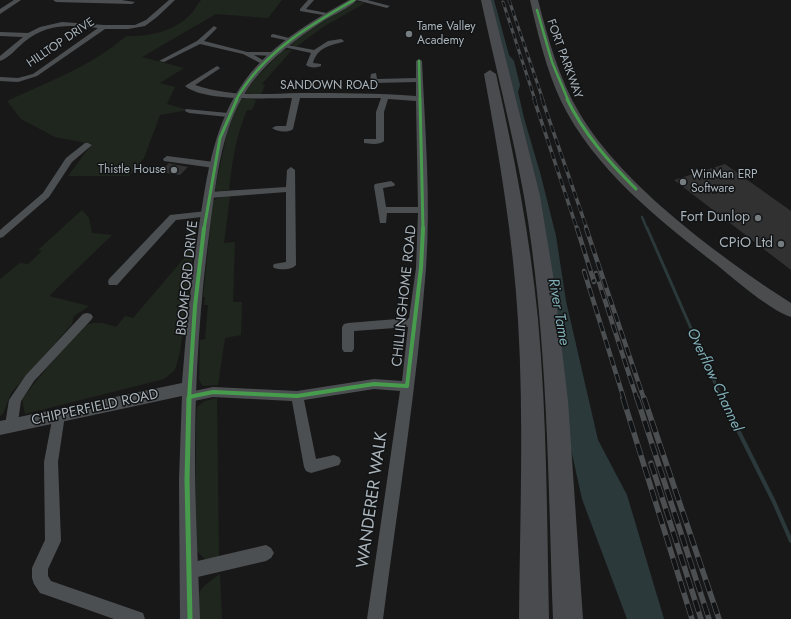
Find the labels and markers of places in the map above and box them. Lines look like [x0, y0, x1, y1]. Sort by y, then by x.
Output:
place label: Tame Valley Academy [417, 20, 476, 48]
marker: Tame Valley Academy [404, 29, 414, 39]
place label: Thistle House [98, 163, 166, 177]
marker: Thistle House [169, 165, 179, 175]
place label: WinMan ERP Software [691, 168, 758, 196]
marker: WinMan ERP Software [678, 177, 688, 187]
place label: Fort Dunlop [680, 210, 750, 226]
marker: Fort Dunlop [753, 213, 763, 223]
place label: CPiO Ltd [719, 236, 773, 252]
marker: CPiO Ltd [776, 239, 786, 249]

